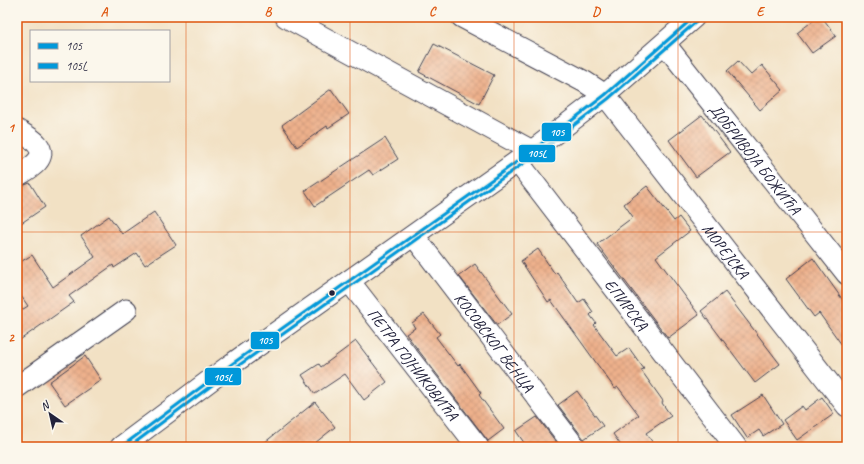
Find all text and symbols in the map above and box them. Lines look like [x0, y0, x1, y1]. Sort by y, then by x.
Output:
text: A [101, 4, 109, 20]
text: B [265, 4, 273, 20]
text: C [429, 4, 437, 20]
text: D [592, 4, 601, 20]
text: E [757, 4, 766, 20]
legend [30, 30, 170, 82]
text: 105 [66, 38, 83, 54]
text: 105L [66, 58, 88, 74]
street label: ДОБРИВОЈА БОЖИЋА [705, 100, 805, 219]
text: 1 [8, 120, 16, 136]
line badge: 105 [541, 122, 572, 142]
text: 105 [550, 125, 566, 139]
line badge: 105L [518, 144, 556, 163]
text: 105L [527, 146, 548, 160]
street label: МОРЕЈСКА [698, 220, 753, 283]
street label: ЕПИРСКА [600, 275, 653, 335]
unlabelled marker [327, 288, 337, 298]
street label: КОСОВСКОГ ВЕНЦА [450, 289, 539, 397]
street label: ПЕТРА ГОЈНИКОВИЋА [363, 305, 463, 425]
text: 2 [8, 330, 15, 346]
line badge: 105 [250, 331, 280, 350]
text: 105 [258, 333, 274, 347]
line badge: 105L [204, 367, 242, 386]
text: 105L [213, 370, 234, 384]
north arrow [30, 394, 70, 434]
text: N [38, 397, 53, 413]

